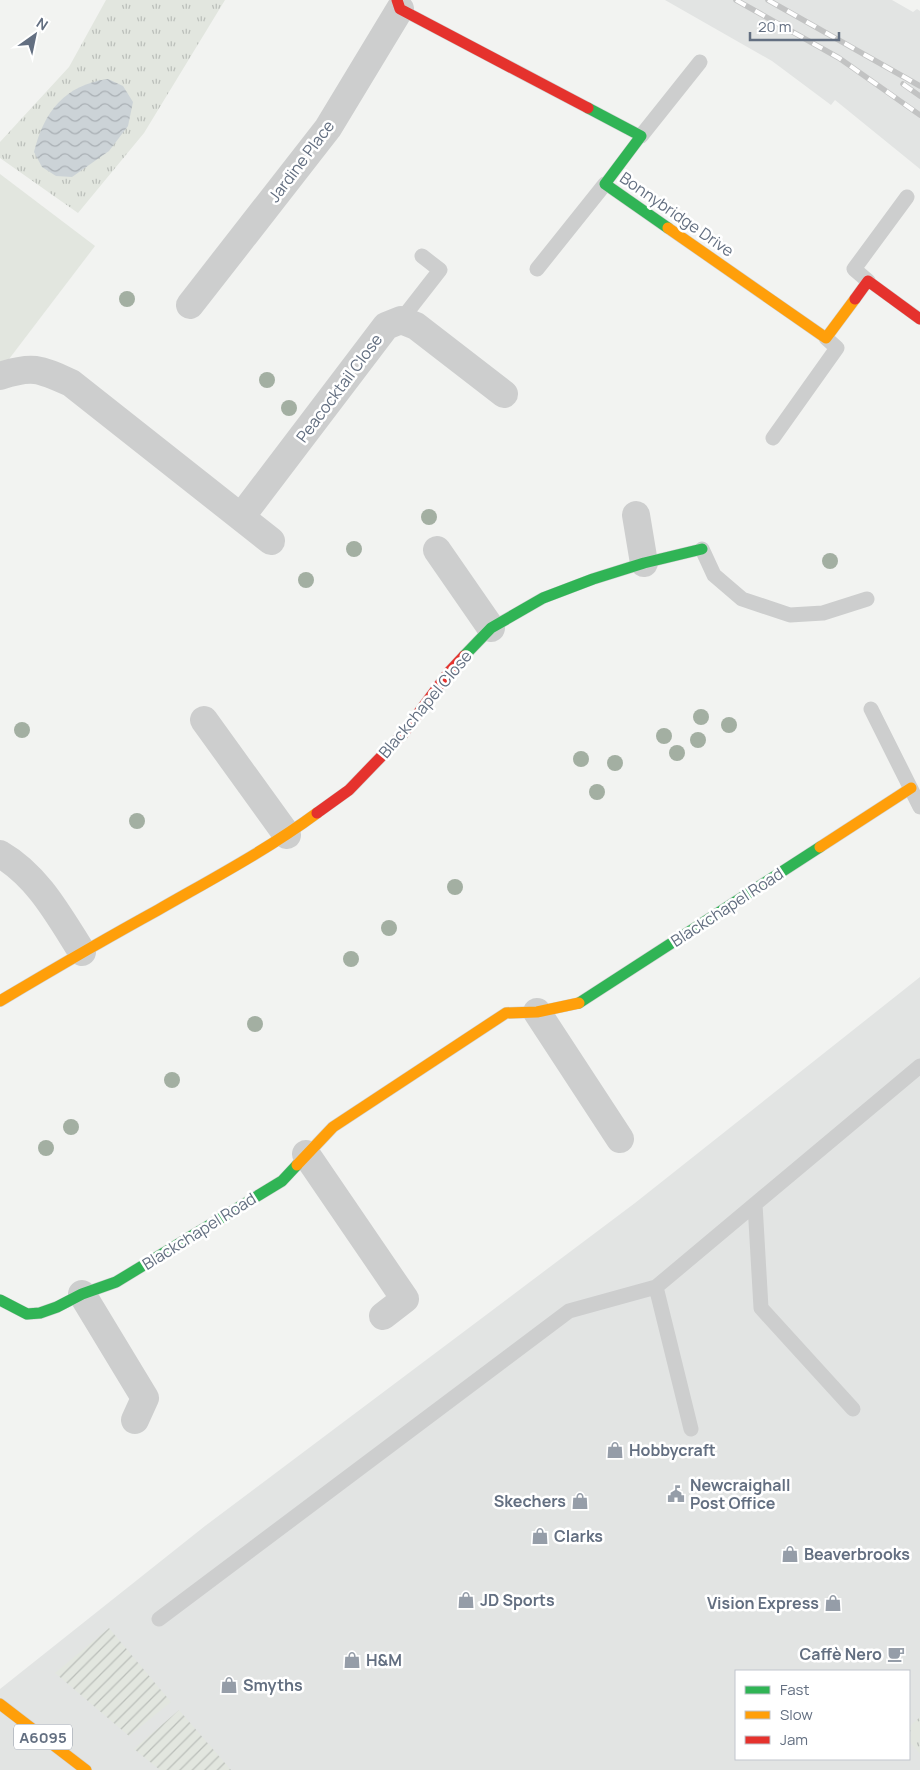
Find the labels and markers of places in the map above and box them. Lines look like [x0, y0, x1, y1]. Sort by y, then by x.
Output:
place label: Hobbycraft [629, 1439, 716, 1461]
shop icon: Hobbycraft [605, 1440, 625, 1460]
place label: Newcraighall Post Office [690, 1474, 790, 1514]
public building icon: Newcraighall Post Office [666, 1484, 686, 1504]
place label: Skechers [494, 1490, 566, 1512]
shop icon: Skechers [570, 1491, 590, 1511]
place label: Clarks [554, 1525, 603, 1547]
shop icon: Clarks [530, 1526, 550, 1546]
place label: Beaverbrooks [804, 1543, 910, 1565]
shop icon: Beaverbrooks [780, 1544, 800, 1564]
place label: JD Sports [480, 1589, 555, 1611]
shop icon: JD Sports [456, 1590, 476, 1610]
place label: Vision Express [707, 1592, 819, 1614]
shop icon: Vision Express [823, 1593, 843, 1613]
place label: Caffè Nero [799, 1643, 882, 1665]
cafe icon: Caffè Nero [886, 1644, 906, 1664]
place label: H&M [366, 1649, 402, 1671]
shop icon: H&M [342, 1650, 362, 1670]
place label: Smyths [243, 1674, 303, 1696]
shop icon: Smyths [219, 1675, 239, 1695]

